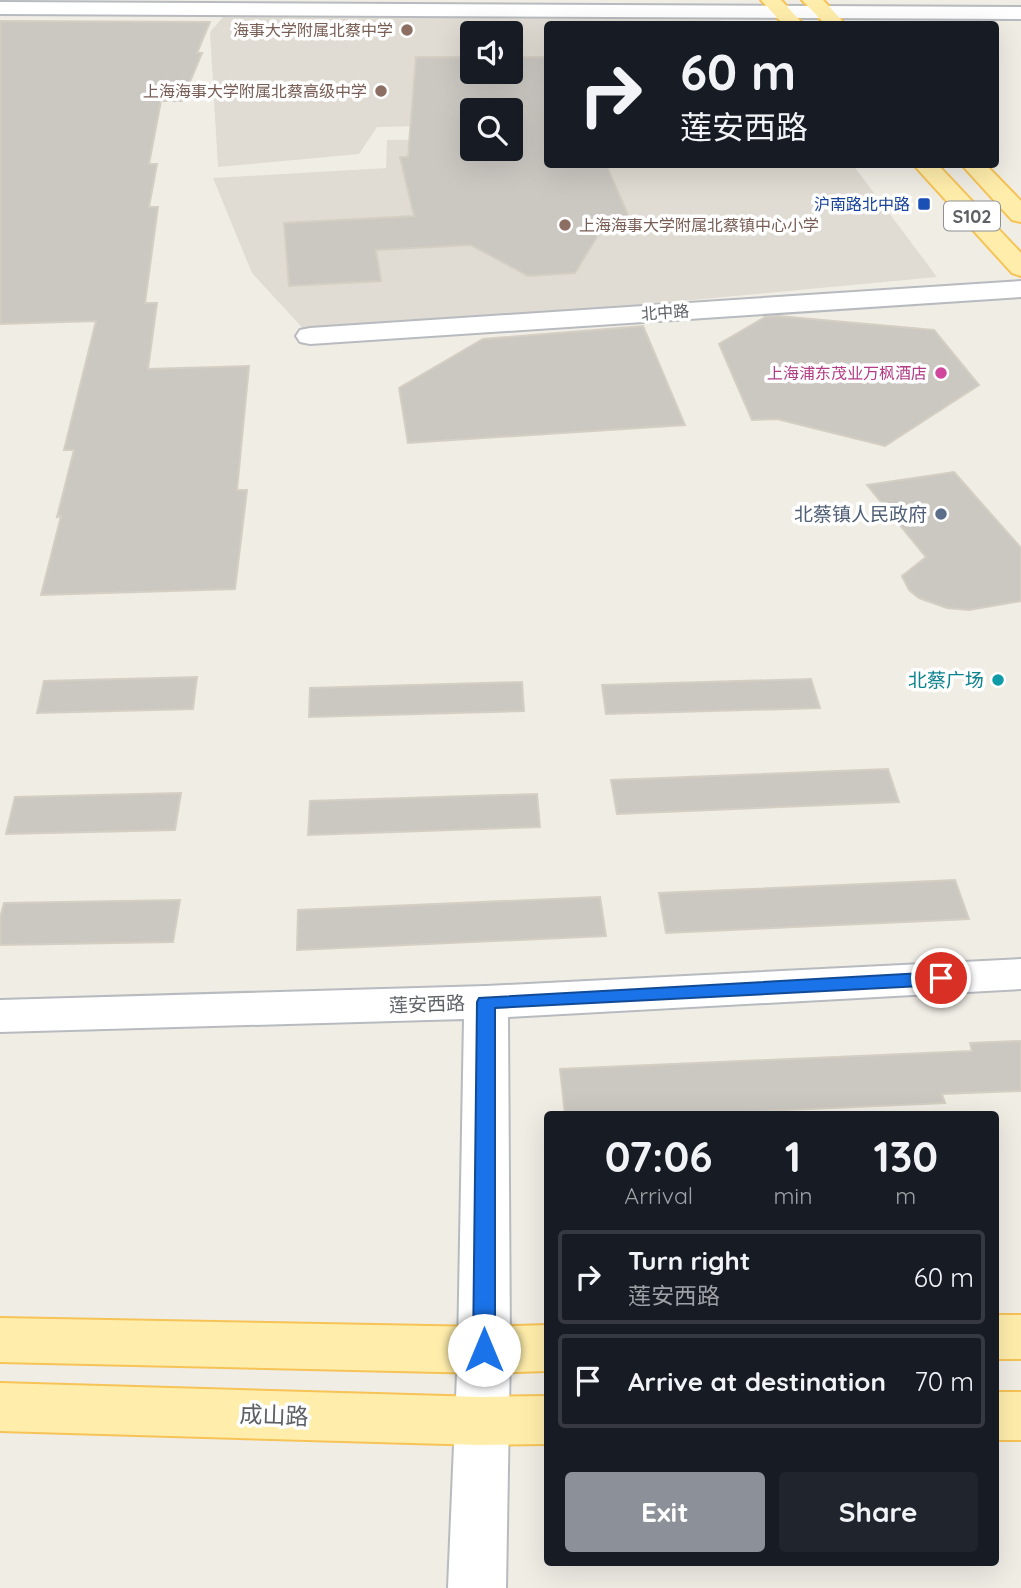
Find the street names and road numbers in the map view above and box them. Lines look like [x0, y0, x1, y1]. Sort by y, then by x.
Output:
road number: S102 [944, 202, 1000, 230]
street label: 北中路 [640, 300, 690, 324]
street label: 莲安西路 [389, 991, 465, 1017]
street label: 成山路 [239, 1399, 309, 1431]

